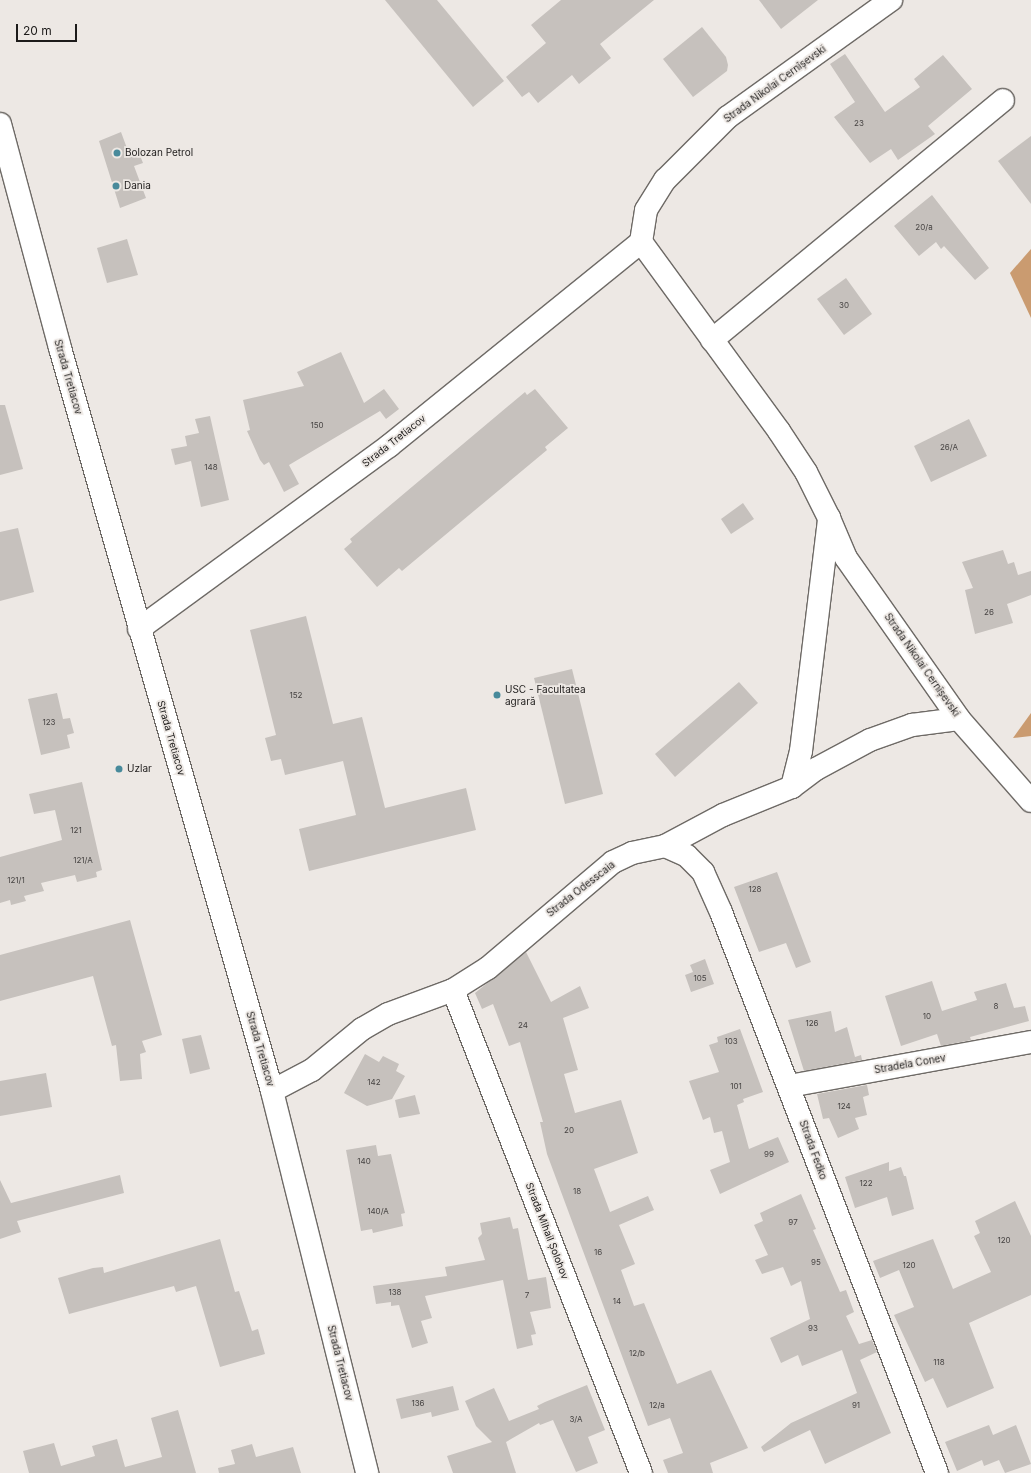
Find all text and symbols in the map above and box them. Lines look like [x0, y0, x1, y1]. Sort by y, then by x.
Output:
scale bar [18, 16, 79, 42]
text: 20 m [23, 23, 52, 38]
street label: Strada Nikolai Cernîșevski [722, 43, 828, 125]
house number: 23 [854, 119, 864, 129]
place label: Bolozan Petrol [125, 147, 193, 159]
marker: Bolozan Petrol [112, 148, 122, 158]
place label: Dania [124, 180, 151, 192]
marker: Dania [111, 181, 121, 191]
house number: 20/a [915, 223, 933, 233]
house number: 30 [839, 301, 849, 311]
street label: Strada Tretiacov [52, 338, 84, 416]
street label: Strada Tretiacov [360, 412, 428, 470]
house number: 150 [310, 421, 324, 431]
house number: 26/A [940, 443, 958, 453]
house number: 148 [204, 463, 218, 473]
house number: 26 [984, 608, 994, 618]
street label: Strada Nikolai Cernîșevski [882, 611, 962, 719]
place label: USC - Facultatea agrară [505, 683, 586, 706]
marker: USC - Facultatea agrară [492, 690, 502, 700]
house number: 152 [290, 691, 302, 701]
street label: Strada Tretiacov [155, 699, 187, 777]
house number: 123 [42, 718, 56, 728]
place label: Uzlar [127, 763, 152, 775]
marker: Uzlar [114, 764, 124, 774]
house number: 121 [70, 826, 82, 836]
house number: 121/A [73, 856, 93, 866]
street label: Strada Odesscaia [545, 859, 617, 919]
house number: 121/1 [7, 876, 25, 886]
house number: 128 [748, 885, 762, 895]
house number: 105 [693, 974, 707, 984]
house number: 8 [994, 1002, 998, 1012]
street label: Strada Tretiacov [244, 1010, 276, 1088]
house number: 10 [923, 1012, 931, 1022]
house number: 126 [805, 1019, 819, 1029]
house number: 24 [518, 1021, 528, 1031]
house number: 103 [724, 1037, 738, 1047]
street label: Stradela Conev [873, 1052, 947, 1076]
house number: 142 [367, 1078, 381, 1088]
house number: 101 [730, 1082, 742, 1092]
house number: 124 [837, 1102, 851, 1112]
street label: Strada Fedko [797, 1119, 829, 1181]
house number: 20 [564, 1126, 574, 1136]
house number: 99 [764, 1150, 774, 1160]
house number: 140 [357, 1157, 371, 1167]
house number: 122 [859, 1179, 873, 1189]
street label: Strada Mihail Șolohov [523, 1181, 571, 1281]
house number: 18 [573, 1187, 581, 1197]
house number: 140/A [367, 1207, 389, 1217]
house number: 97 [788, 1218, 798, 1228]
house number: 120 [997, 1236, 1011, 1246]
house number: 16 [594, 1248, 602, 1258]
house number: 95 [811, 1258, 821, 1268]
house number: 120 [902, 1261, 916, 1271]
house number: 138 [388, 1288, 402, 1298]
house number: 7 [525, 1291, 529, 1301]
house number: 14 [613, 1297, 621, 1307]
street label: Strada Tretiacov [325, 1324, 355, 1402]
house number: 93 [808, 1324, 818, 1334]
house number: 12/b [629, 1349, 645, 1359]
house number: 118 [933, 1358, 945, 1368]
house number: 136 [411, 1399, 425, 1409]
house number: 12/a [649, 1401, 665, 1411]
house number: 91 [852, 1401, 860, 1411]
house number: 3/A [569, 1415, 583, 1425]

